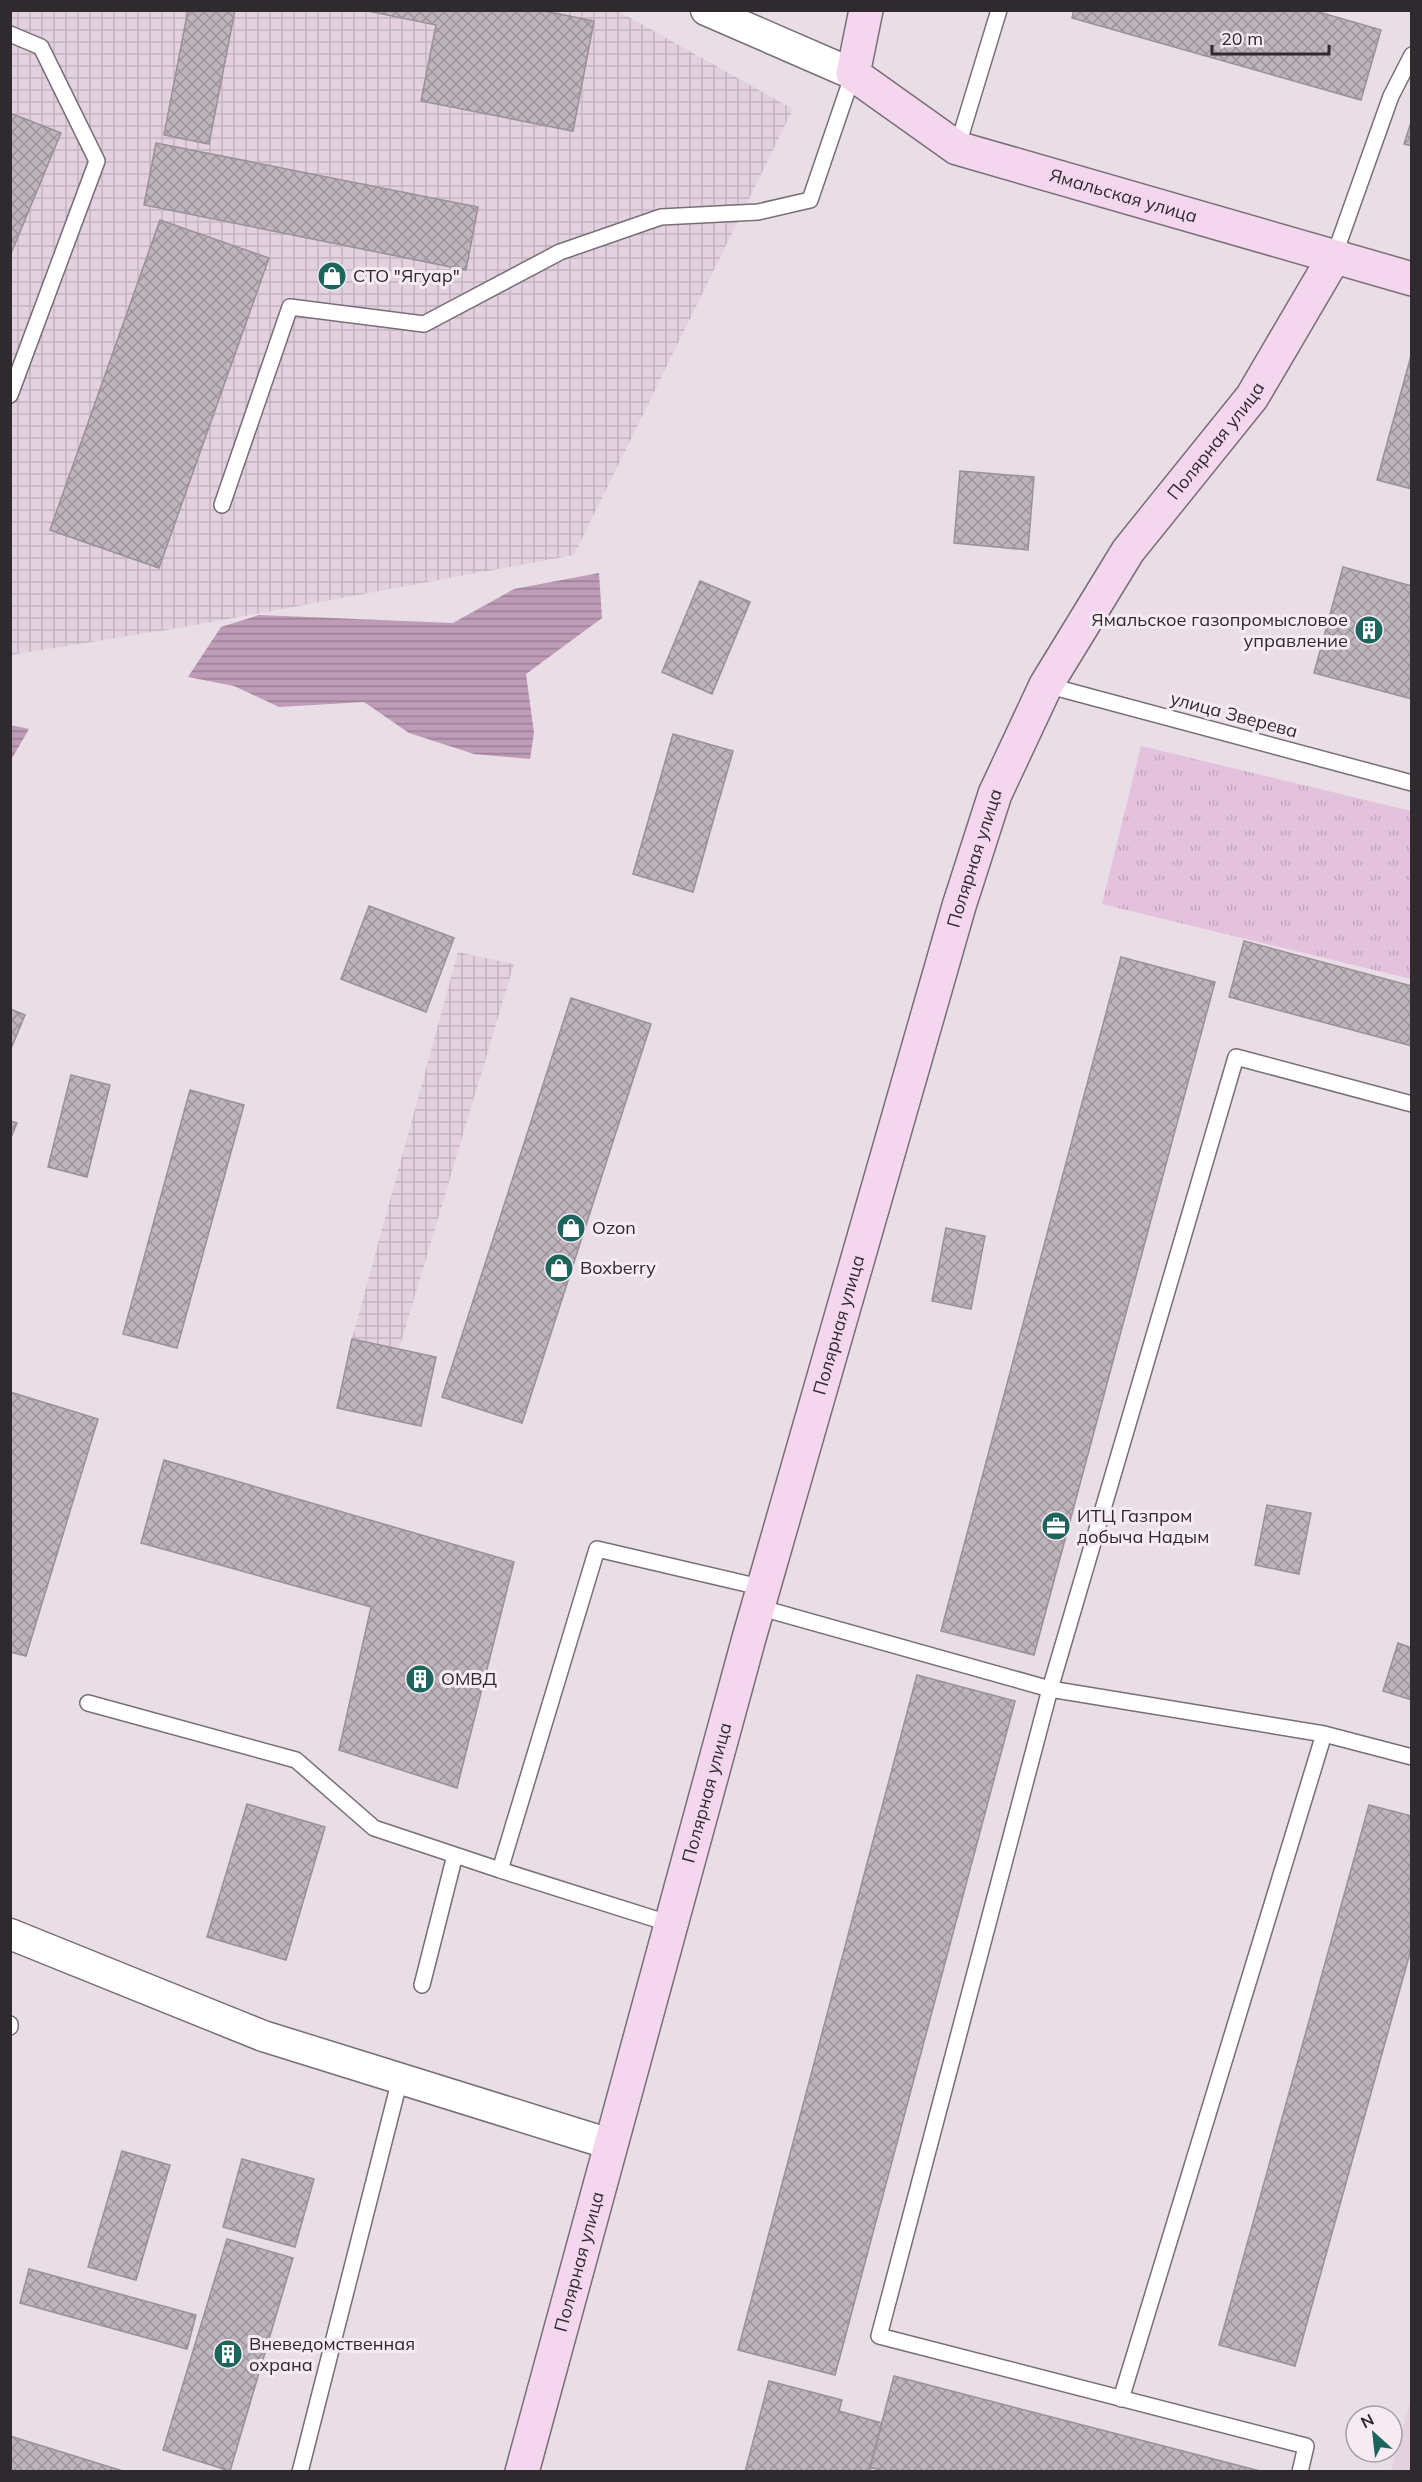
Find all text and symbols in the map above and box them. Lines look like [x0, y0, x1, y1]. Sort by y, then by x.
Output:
scale bar [1212, 18, 1329, 56]
text: 20 m [1221, 27, 1263, 50]
street label: Ямальская улица [1047, 163, 1200, 228]
shop icon: СТО "Ягуар" [316, 260, 348, 292]
place label: СТО "Ягуар" [353, 264, 460, 287]
street label: Полярная улица [1162, 378, 1269, 504]
place label: Ямальское газопромысловое управление [1091, 608, 1348, 652]
building icon: Ямальское газопромысловое управление [1353, 614, 1385, 646]
street label: улица Зверева [1168, 686, 1300, 743]
street label: Полярная улица [941, 786, 1007, 930]
shop icon: Ozon [555, 1212, 587, 1244]
place label: Ozon [592, 1216, 636, 1239]
shop icon: Boxberry [543, 1252, 575, 1284]
street label: Полярная улица [807, 1252, 869, 1397]
place label: Boxberry [580, 1256, 656, 1279]
place label: ИТЦ Газпром добыча Надым [1077, 1504, 1209, 1548]
office icon: ИТЦ Газпром добыча Надым [1040, 1510, 1072, 1542]
building icon: ОМВД [404, 1663, 436, 1695]
place label: ОМВД [441, 1667, 498, 1690]
street label: Полярная улица [676, 1720, 736, 1865]
street label: Полярная улица [549, 2189, 609, 2334]
place label: Вневедомственная охрана [249, 2332, 415, 2376]
building icon: Вневедомственная охрана [212, 2338, 244, 2370]
north arrow [1344, 2404, 1404, 2464]
text: N [1357, 2409, 1377, 2432]

